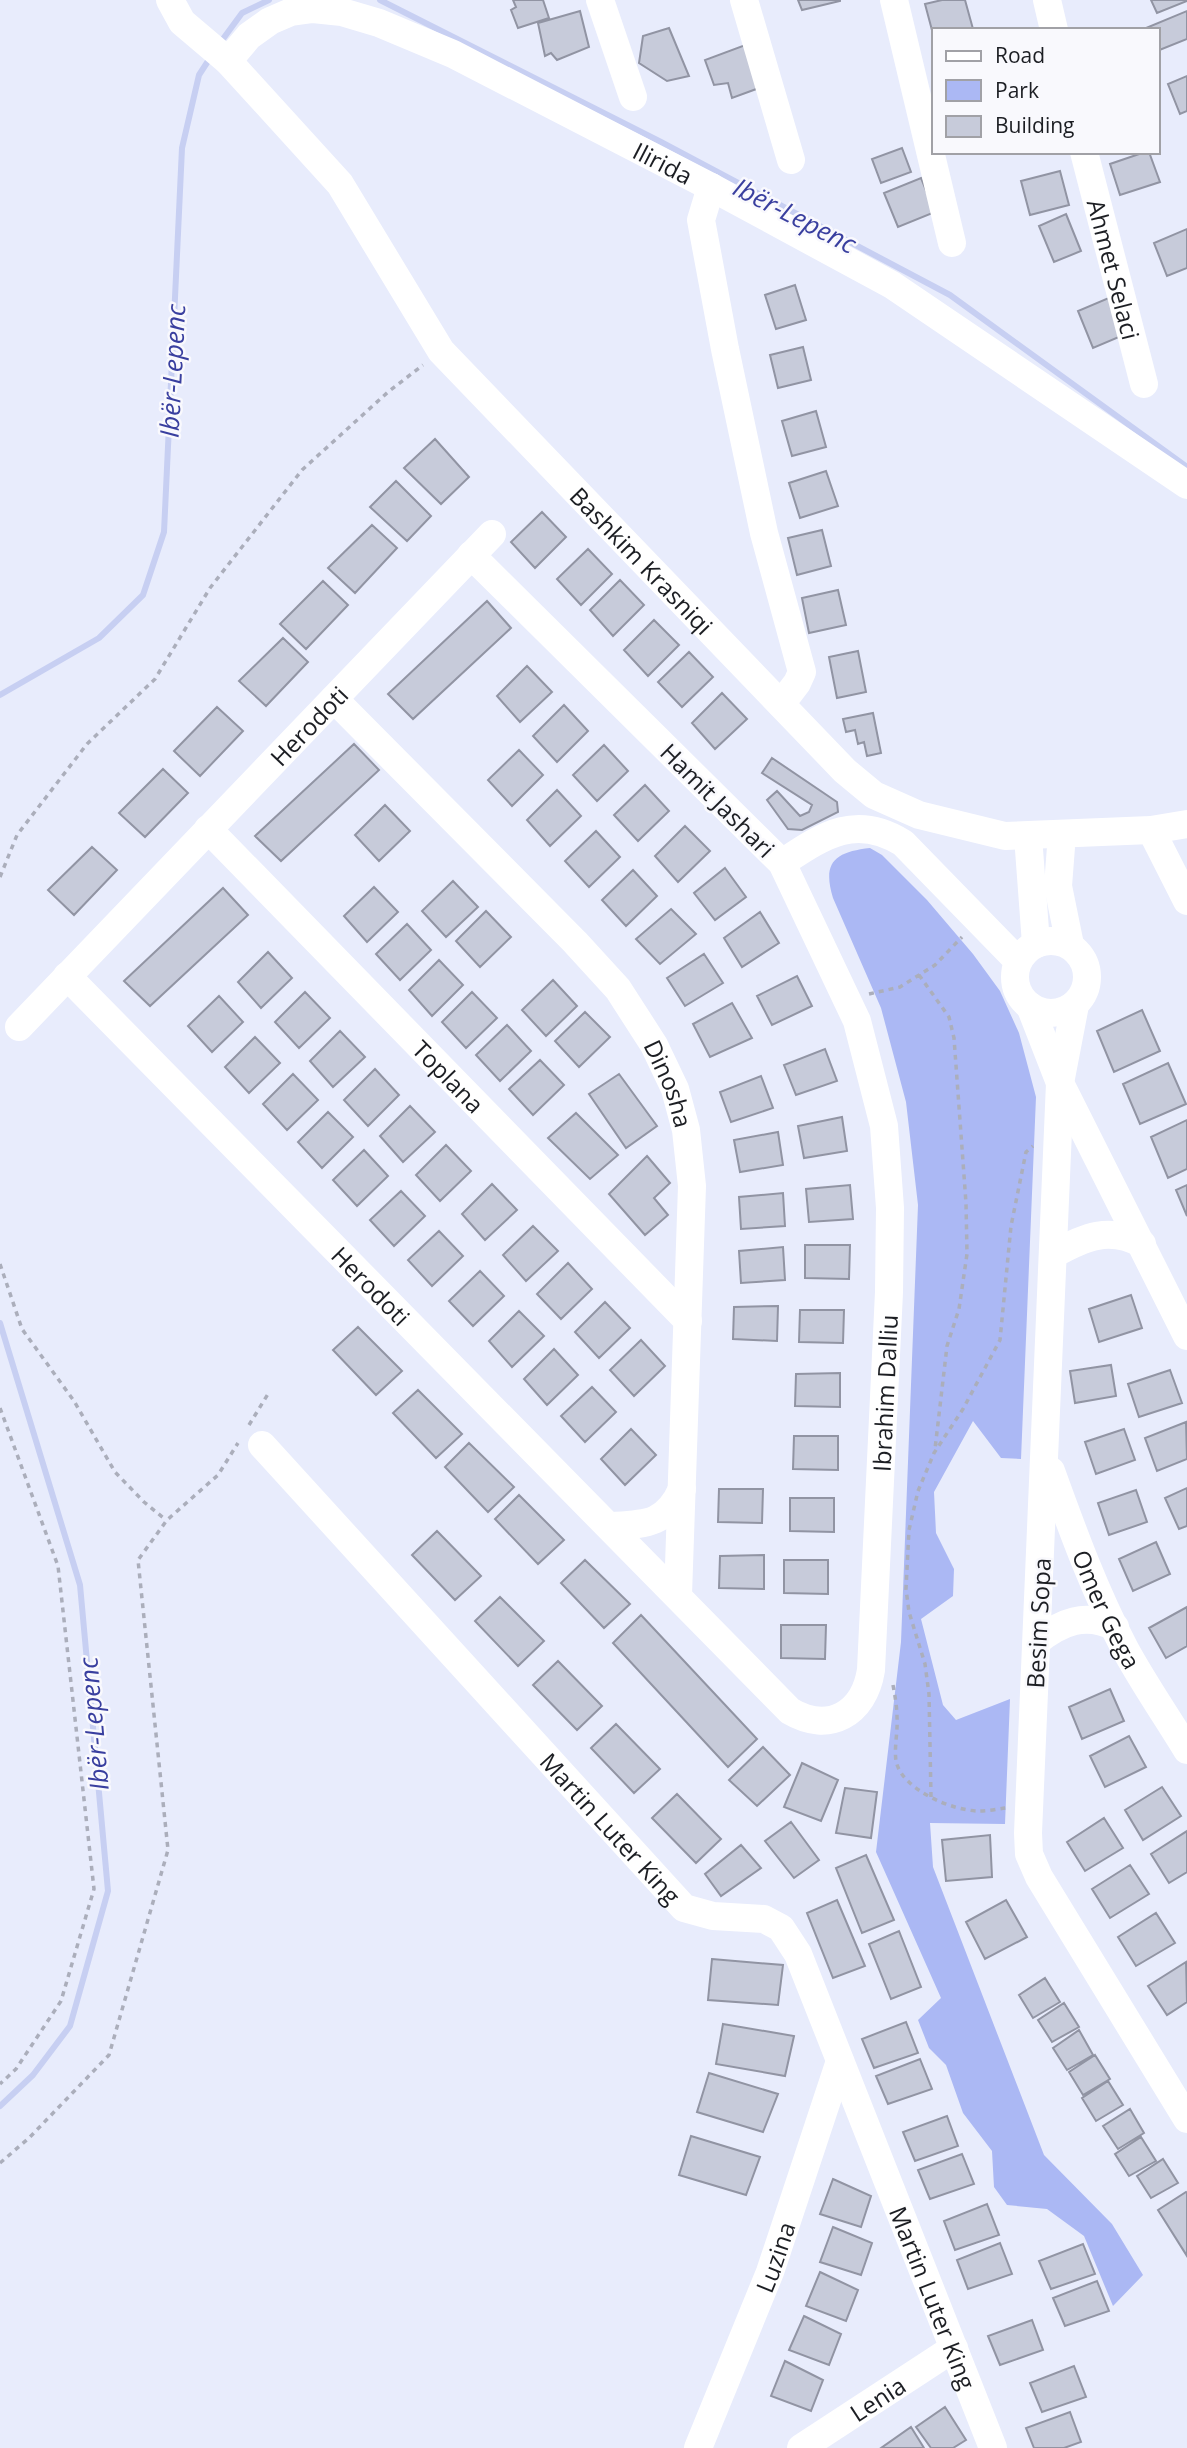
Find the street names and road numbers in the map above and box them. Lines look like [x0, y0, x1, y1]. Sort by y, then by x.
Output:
street label: Ilirida [628, 133, 699, 191]
street label: Ahmet Selaci [1080, 195, 1148, 343]
street label: Bashkim Krasniqi [563, 479, 721, 641]
street label: Herodoti [262, 678, 355, 773]
street label: Hamit Jashari [654, 736, 782, 864]
street label: Toplana [406, 1032, 492, 1120]
street label: Dinosha [637, 1034, 701, 1131]
street label: Herodoti [325, 1238, 418, 1332]
street label: Ibrahim Dalliu [864, 1314, 904, 1473]
street label: Omer Gega [1065, 1545, 1149, 1675]
street label: Besim Sopa [1018, 1557, 1058, 1689]
street label: Martin Luter King [533, 1745, 689, 1911]
street label: Martin Luter King [883, 2201, 985, 2394]
street label: Luzina [747, 2217, 802, 2297]
street label: Lenia [843, 2368, 911, 2428]

